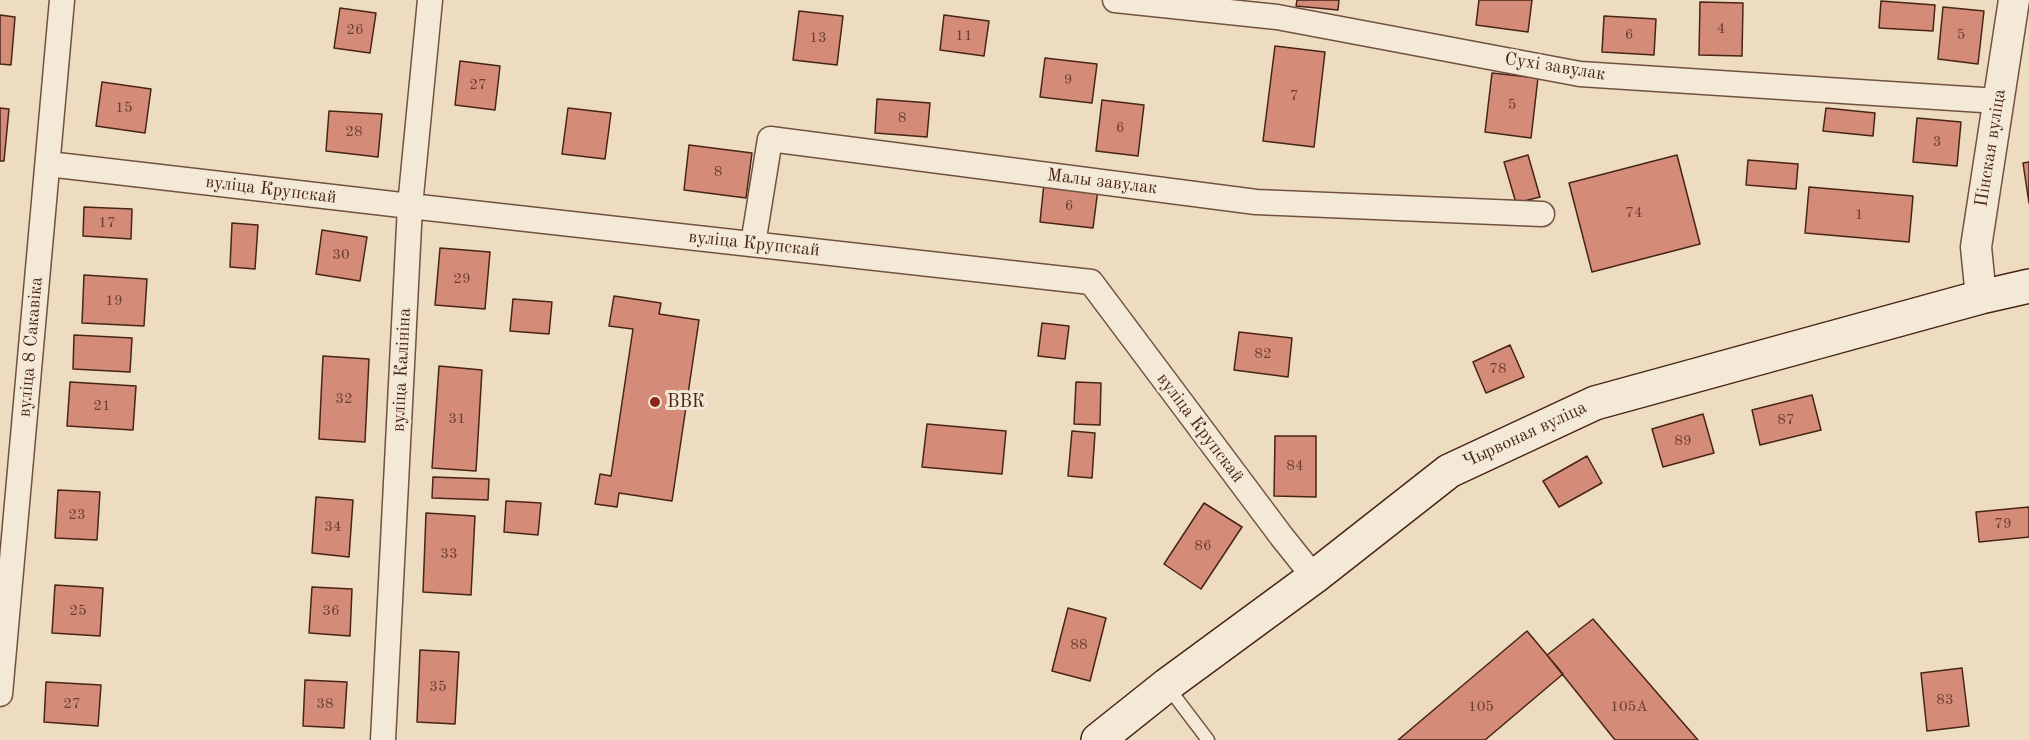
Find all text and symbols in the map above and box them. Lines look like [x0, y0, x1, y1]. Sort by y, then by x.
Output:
house number: 4 [1717, 20, 1725, 38]
house number: 26 [346, 21, 364, 39]
house number: 6 [1625, 26, 1633, 44]
house number: 5 [1957, 26, 1965, 44]
house number: 11 [955, 27, 973, 45]
house number: 13 [809, 29, 827, 47]
street label: Сухі завулак [1503, 48, 1607, 86]
house number: 9 [1064, 71, 1072, 89]
house number: 27 [469, 76, 487, 94]
house number: 7 [1290, 87, 1298, 105]
street label: Пінская вуліца [1971, 88, 2011, 208]
house number: 5 [1508, 96, 1516, 114]
house number: 15 [115, 99, 133, 117]
house number: 8 [898, 109, 906, 127]
house number: 6 [1116, 119, 1124, 137]
house number: 28 [345, 123, 363, 141]
house number: 3 [1933, 133, 1941, 151]
house number: 8 [714, 163, 722, 181]
street label: Малы завулак [1046, 165, 1158, 199]
street label: вуліца Крупскай [204, 171, 338, 209]
house number: 6 [1065, 197, 1073, 215]
house number: 74 [1625, 204, 1643, 222]
house number: 1 [1855, 206, 1863, 224]
house number: 17 [98, 214, 116, 232]
street label: вуліца Крупскай [687, 226, 821, 262]
house number: 30 [332, 246, 350, 264]
house number: 29 [453, 270, 471, 288]
street label: вуліца 8 Сакавіка [14, 276, 48, 418]
house number: 19 [105, 292, 123, 310]
street label: вуліца Калініна [388, 307, 416, 433]
house number: 82 [1254, 345, 1272, 363]
house number: 78 [1489, 360, 1507, 378]
street label: вуліца Крупскай [1152, 369, 1248, 487]
house number: 32 [335, 390, 353, 408]
place label: ВВК [667, 391, 705, 413]
marker: ВВК [648, 395, 662, 409]
house number: 21 [93, 397, 111, 415]
street label: Чырвоная вуліца [1460, 397, 1590, 473]
house number: 31 [448, 410, 466, 428]
house number: 87 [1777, 411, 1795, 429]
house number: 89 [1674, 432, 1692, 450]
house number: 84 [1286, 457, 1304, 475]
house number: 23 [68, 506, 86, 524]
house number: 79 [1994, 515, 2012, 533]
house number: 34 [324, 518, 342, 536]
house number: 86 [1194, 537, 1212, 555]
house number: 33 [440, 545, 458, 563]
house number: 25 [69, 602, 87, 620]
house number: 36 [322, 602, 340, 620]
house number: 88 [1070, 636, 1088, 654]
house number: 35 [429, 678, 447, 696]
house number: 83 [1936, 691, 1954, 709]
house number: 27 [63, 695, 81, 713]
house number: 38 [316, 695, 334, 713]
house number: 105 [1468, 698, 1494, 716]
house number: 105А [1610, 698, 1648, 716]

